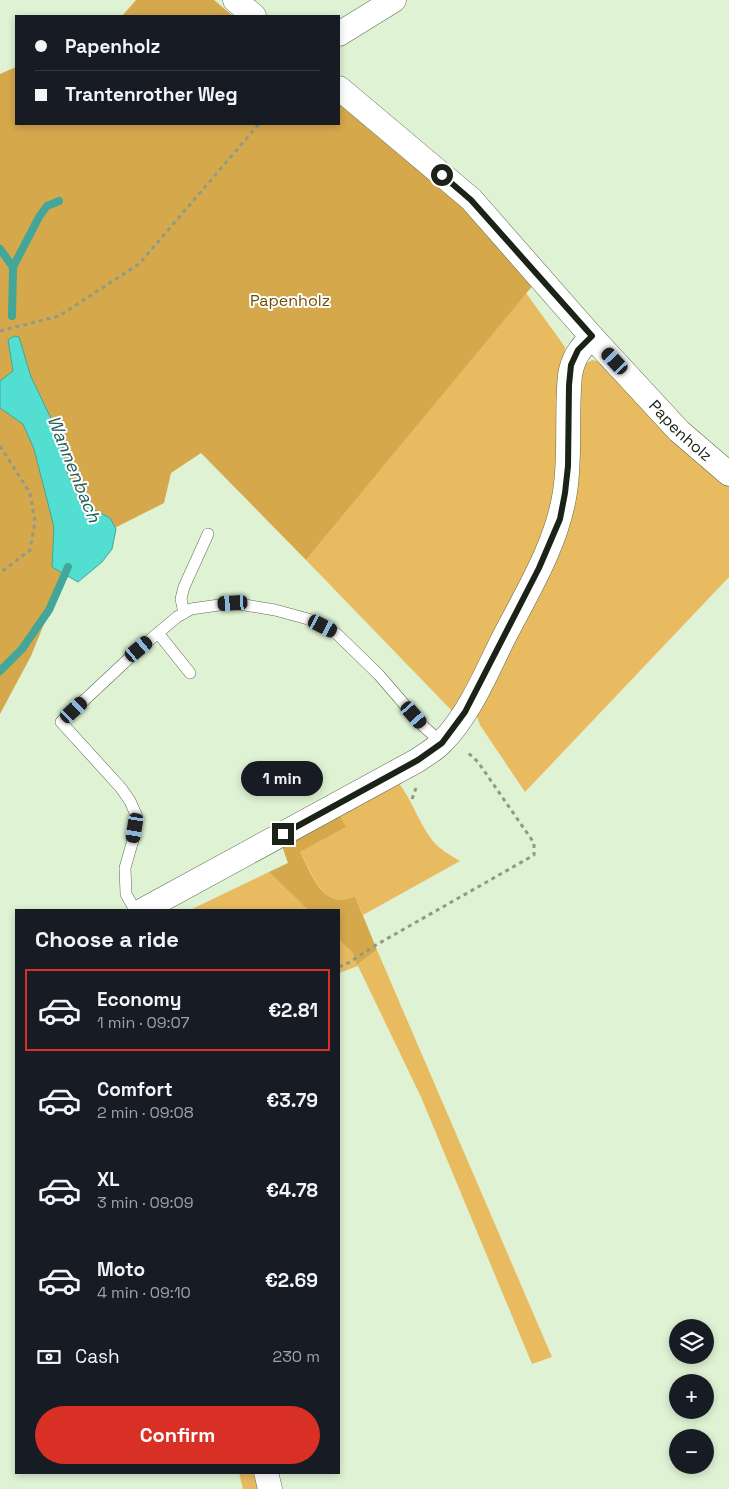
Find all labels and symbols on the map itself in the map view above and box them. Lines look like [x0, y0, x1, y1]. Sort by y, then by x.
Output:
route start [431, 164, 453, 186]
park label: Papenholz [250, 290, 330, 311]
car [599, 345, 630, 377]
street label: Papenholz [644, 395, 717, 466]
water label: Wannenbach [43, 412, 107, 526]
car [217, 595, 248, 611]
car [306, 613, 339, 639]
car [122, 634, 155, 664]
car [57, 694, 90, 726]
car [398, 699, 429, 731]
callout: 1 min [242, 762, 324, 796]
car [125, 812, 144, 844]
route end [272, 823, 294, 845]

